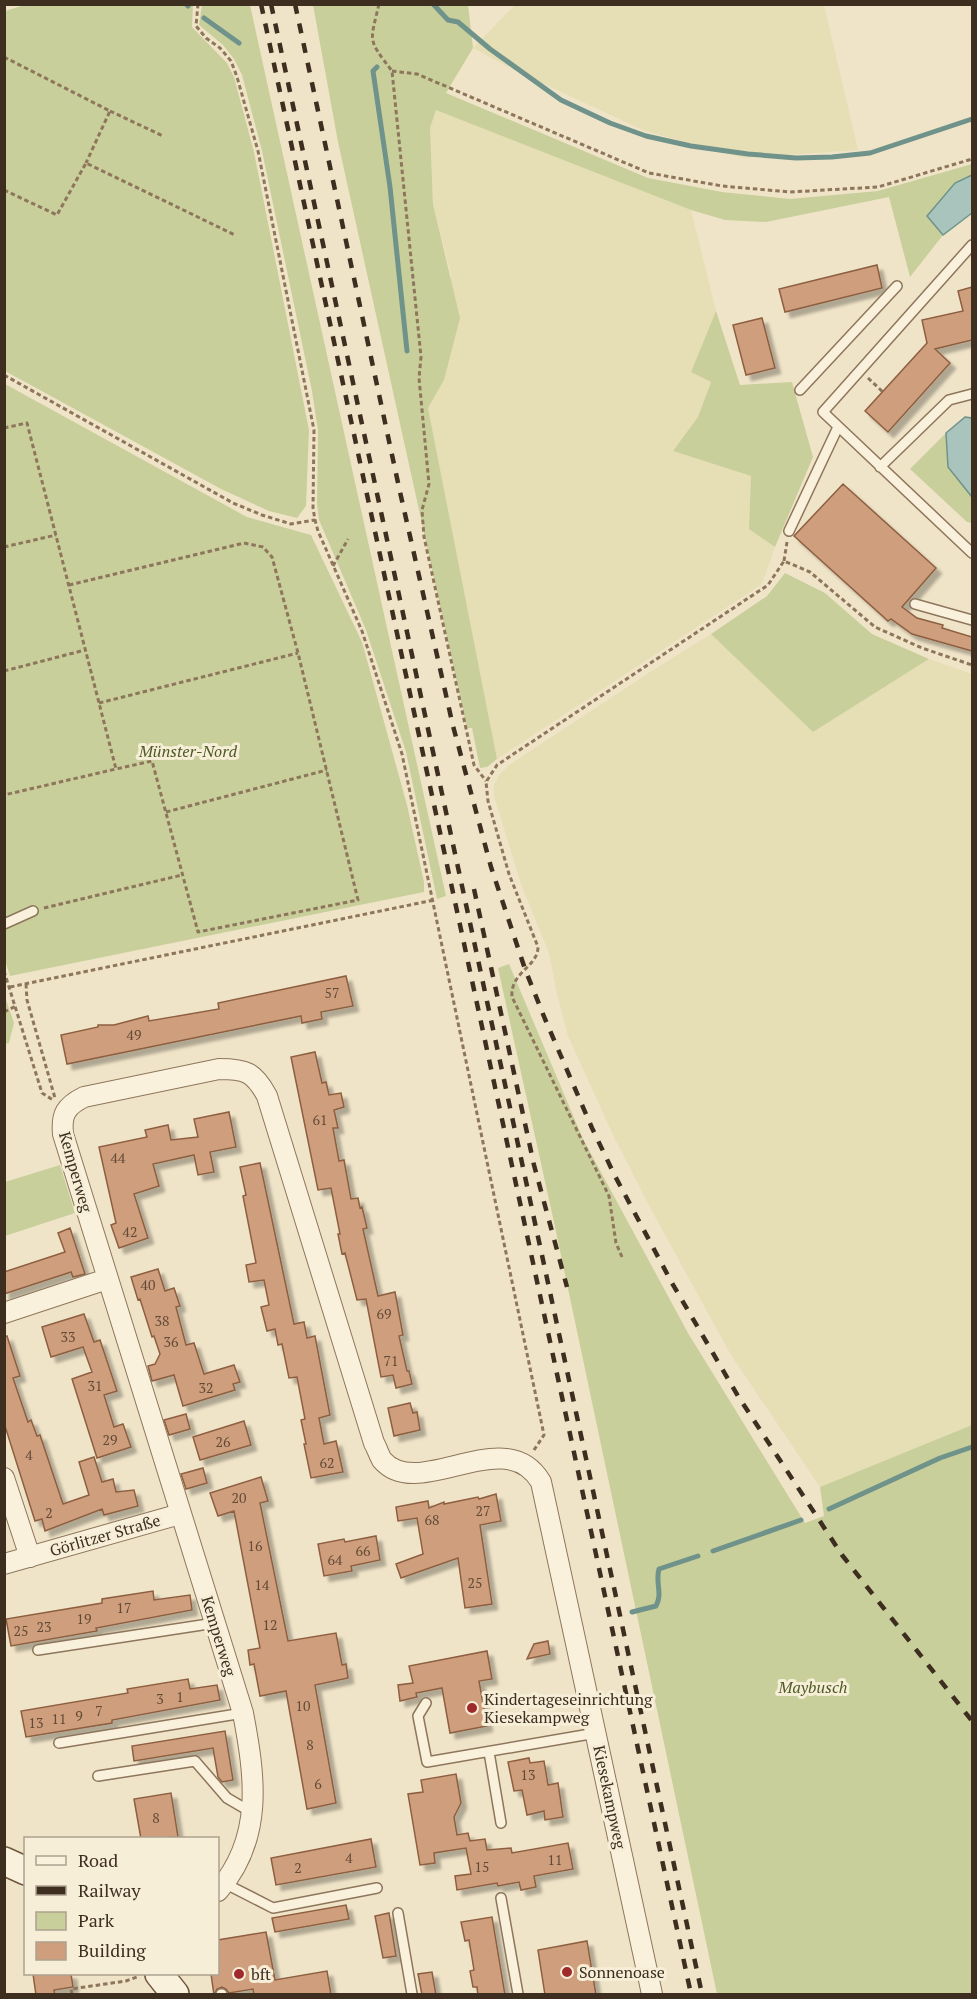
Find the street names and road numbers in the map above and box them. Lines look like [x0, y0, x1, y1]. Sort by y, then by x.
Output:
street label: Kemperweg [54, 1129, 98, 1215]
street label: Görlitzer Straße [47, 1509, 163, 1561]
street label: Kemperweg [196, 1593, 242, 1679]
street label: Kiesekampweg [588, 1743, 632, 1851]

